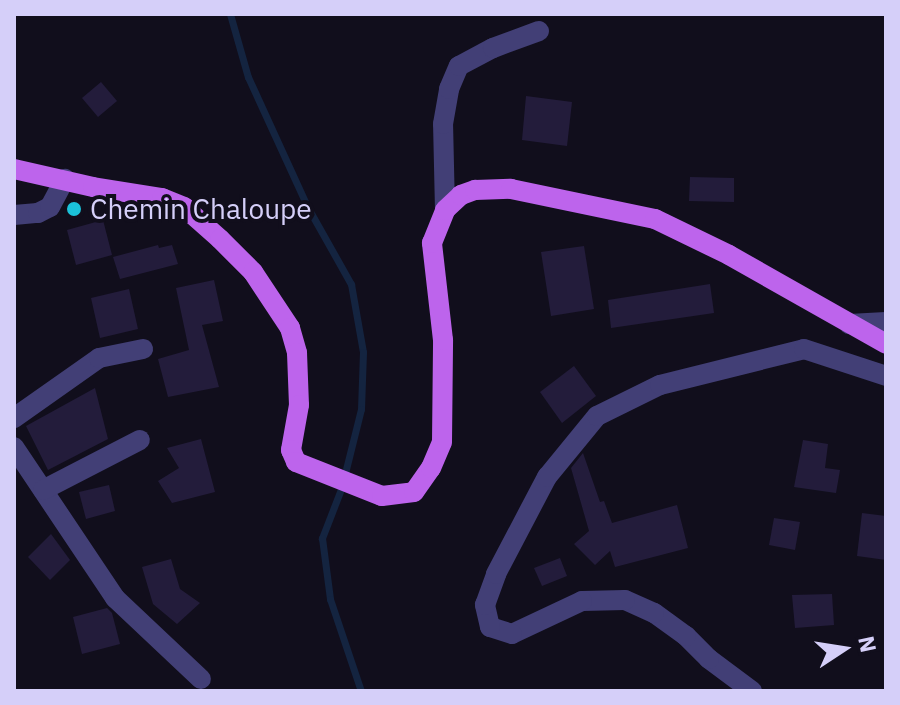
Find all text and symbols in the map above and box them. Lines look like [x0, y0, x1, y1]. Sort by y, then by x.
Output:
place label: Chemin Chaloupe [90, 192, 312, 226]
marker: Chemin Chaloupe [65, 200, 83, 218]
north arrow [804, 609, 884, 689]
text: N [852, 633, 884, 655]

